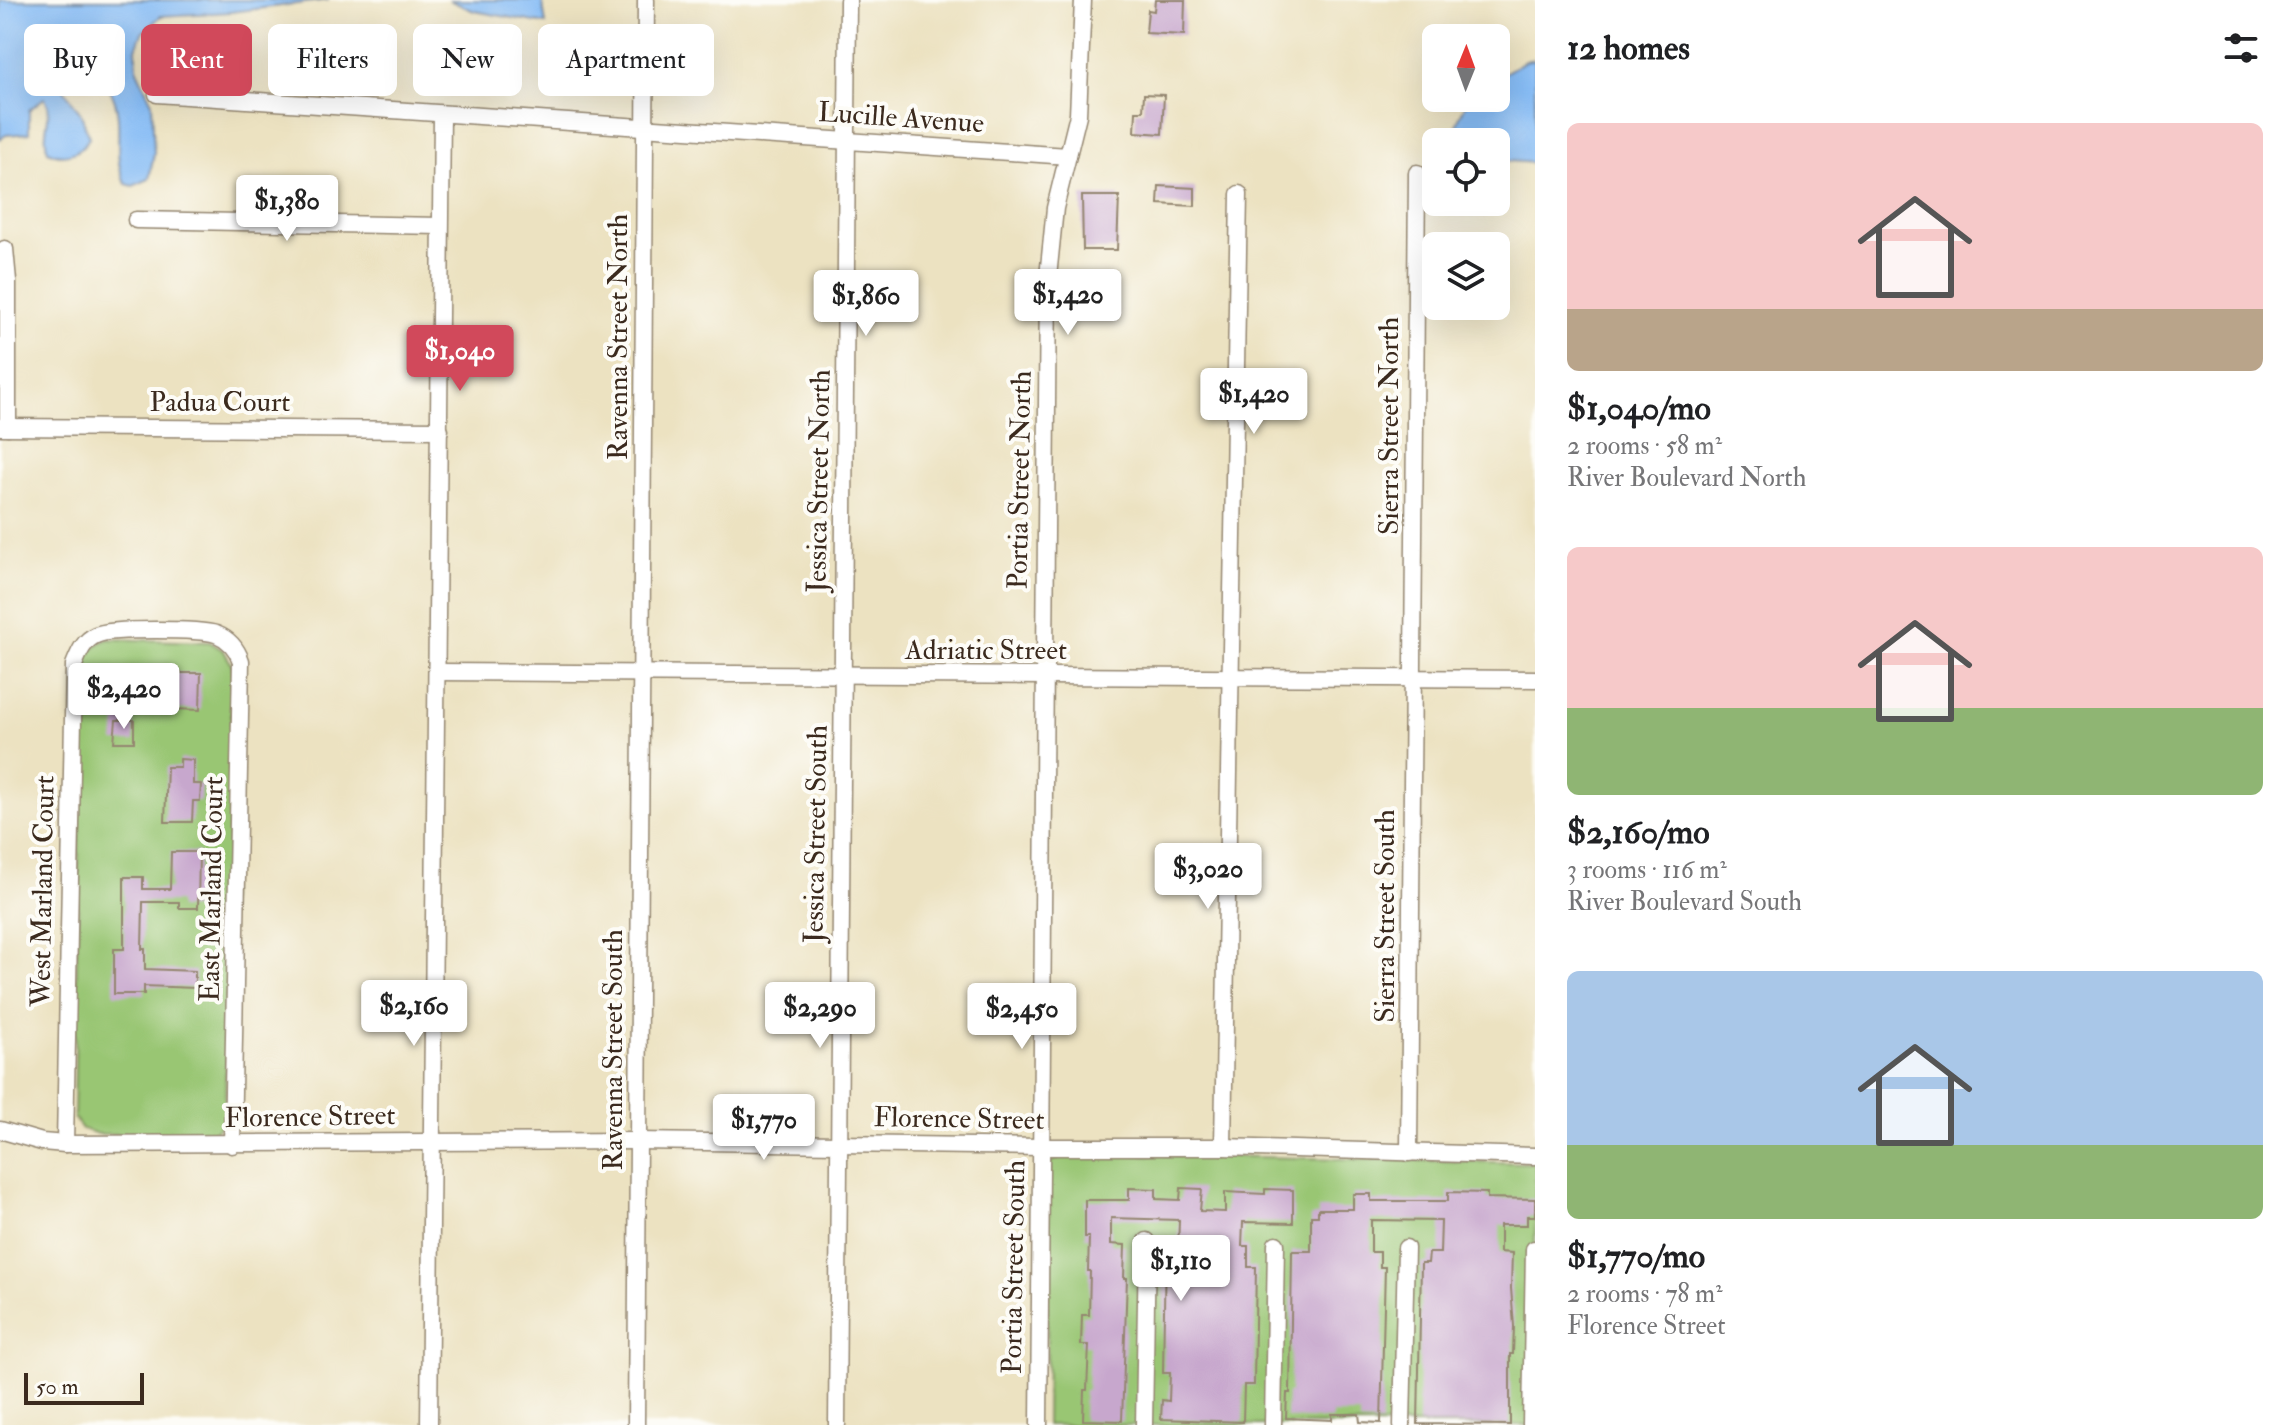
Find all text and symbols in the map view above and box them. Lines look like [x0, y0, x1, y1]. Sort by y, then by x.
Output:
chip: Buy [24, 24, 125, 96]
chip: Rent [141, 24, 252, 96]
chip: Filters [268, 24, 397, 96]
chip: New [413, 24, 522, 96]
chip: Apartment [538, 24, 714, 96]
north arrow [1422, 24, 1510, 112]
map controls [1422, 24, 1510, 320]
icon: filters [2219, 26, 2263, 70]
text: 12 homes [1567, 27, 1690, 70]
street label: Lucille Avenue [817, 95, 986, 141]
button: locate [1422, 128, 1510, 216]
pin: $1,380 [222, 175, 352, 243]
icon: home [1843, 175, 1987, 319]
text: $1,380 [254, 185, 320, 217]
street label: Ravenna Street North [601, 213, 636, 460]
button: layers [1422, 232, 1510, 320]
pin: $1,420 [1003, 269, 1133, 337]
pin: $1,860 [801, 270, 931, 338]
text: $1,420 [1032, 279, 1104, 311]
text: $1,860 [832, 280, 900, 312]
street label: Sierra Street North [1372, 317, 1407, 535]
pin: $1,040 [395, 325, 525, 393]
text: $1,040 [425, 335, 495, 367]
pin: $1,420 [1189, 368, 1319, 436]
street label: Jessica Street North [800, 369, 838, 594]
street label: Portia Street North [1001, 370, 1039, 590]
text: $1,420 [1218, 378, 1290, 410]
street label: Padua Court [150, 385, 290, 420]
text: $1,040/mo [1567, 387, 1711, 430]
text: 2 rooms · 58 m² [1567, 430, 1722, 462]
text: River Boulevard North [1567, 462, 1806, 494]
icon: home [1843, 599, 1987, 743]
street label: Adriatic Street [904, 633, 1067, 668]
pin: $2,420 [59, 663, 189, 731]
text: $2,420 [86, 673, 162, 705]
street label: Jessica Street South [797, 724, 835, 944]
street label: West Marland Court [23, 775, 63, 1008]
street label: East Marland Court [193, 776, 231, 1002]
street label: Sierra Street South [1368, 809, 1403, 1023]
text: $2,160/mo [1567, 811, 1710, 854]
pin: $3,020 [1143, 843, 1273, 911]
text: $3,020 [1173, 853, 1243, 885]
text: 3 rooms · 116 m² [1567, 854, 1727, 886]
text: River Boulevard South [1567, 886, 1802, 918]
street label: Ravenna Street South [596, 929, 631, 1171]
pin: $2,160 [349, 980, 479, 1048]
pin: $2,290 [755, 982, 885, 1050]
pin: $2,450 [957, 983, 1087, 1051]
text: $2,160 [379, 990, 449, 1022]
text: $2,290 [783, 992, 857, 1024]
text: $2,450 [985, 993, 1059, 1025]
icon: home [1843, 1023, 1987, 1167]
pin: $1,770 [699, 1094, 829, 1162]
street label: Florence Street [224, 1098, 396, 1136]
street label: Florence Street [873, 1100, 1045, 1138]
text: $1,770 [731, 1104, 797, 1136]
street label: Portia Street South [995, 1159, 1033, 1374]
pin: $1,110 [1116, 1235, 1246, 1303]
text: $1,770/mo [1567, 1235, 1705, 1278]
text: $1,110 [1150, 1245, 1212, 1277]
text: 2 rooms · 78 m² [1567, 1278, 1723, 1310]
text: Florence Street [1567, 1310, 1726, 1342]
scale bar [24, 1369, 144, 1405]
text: 50 m [36, 1373, 78, 1401]

